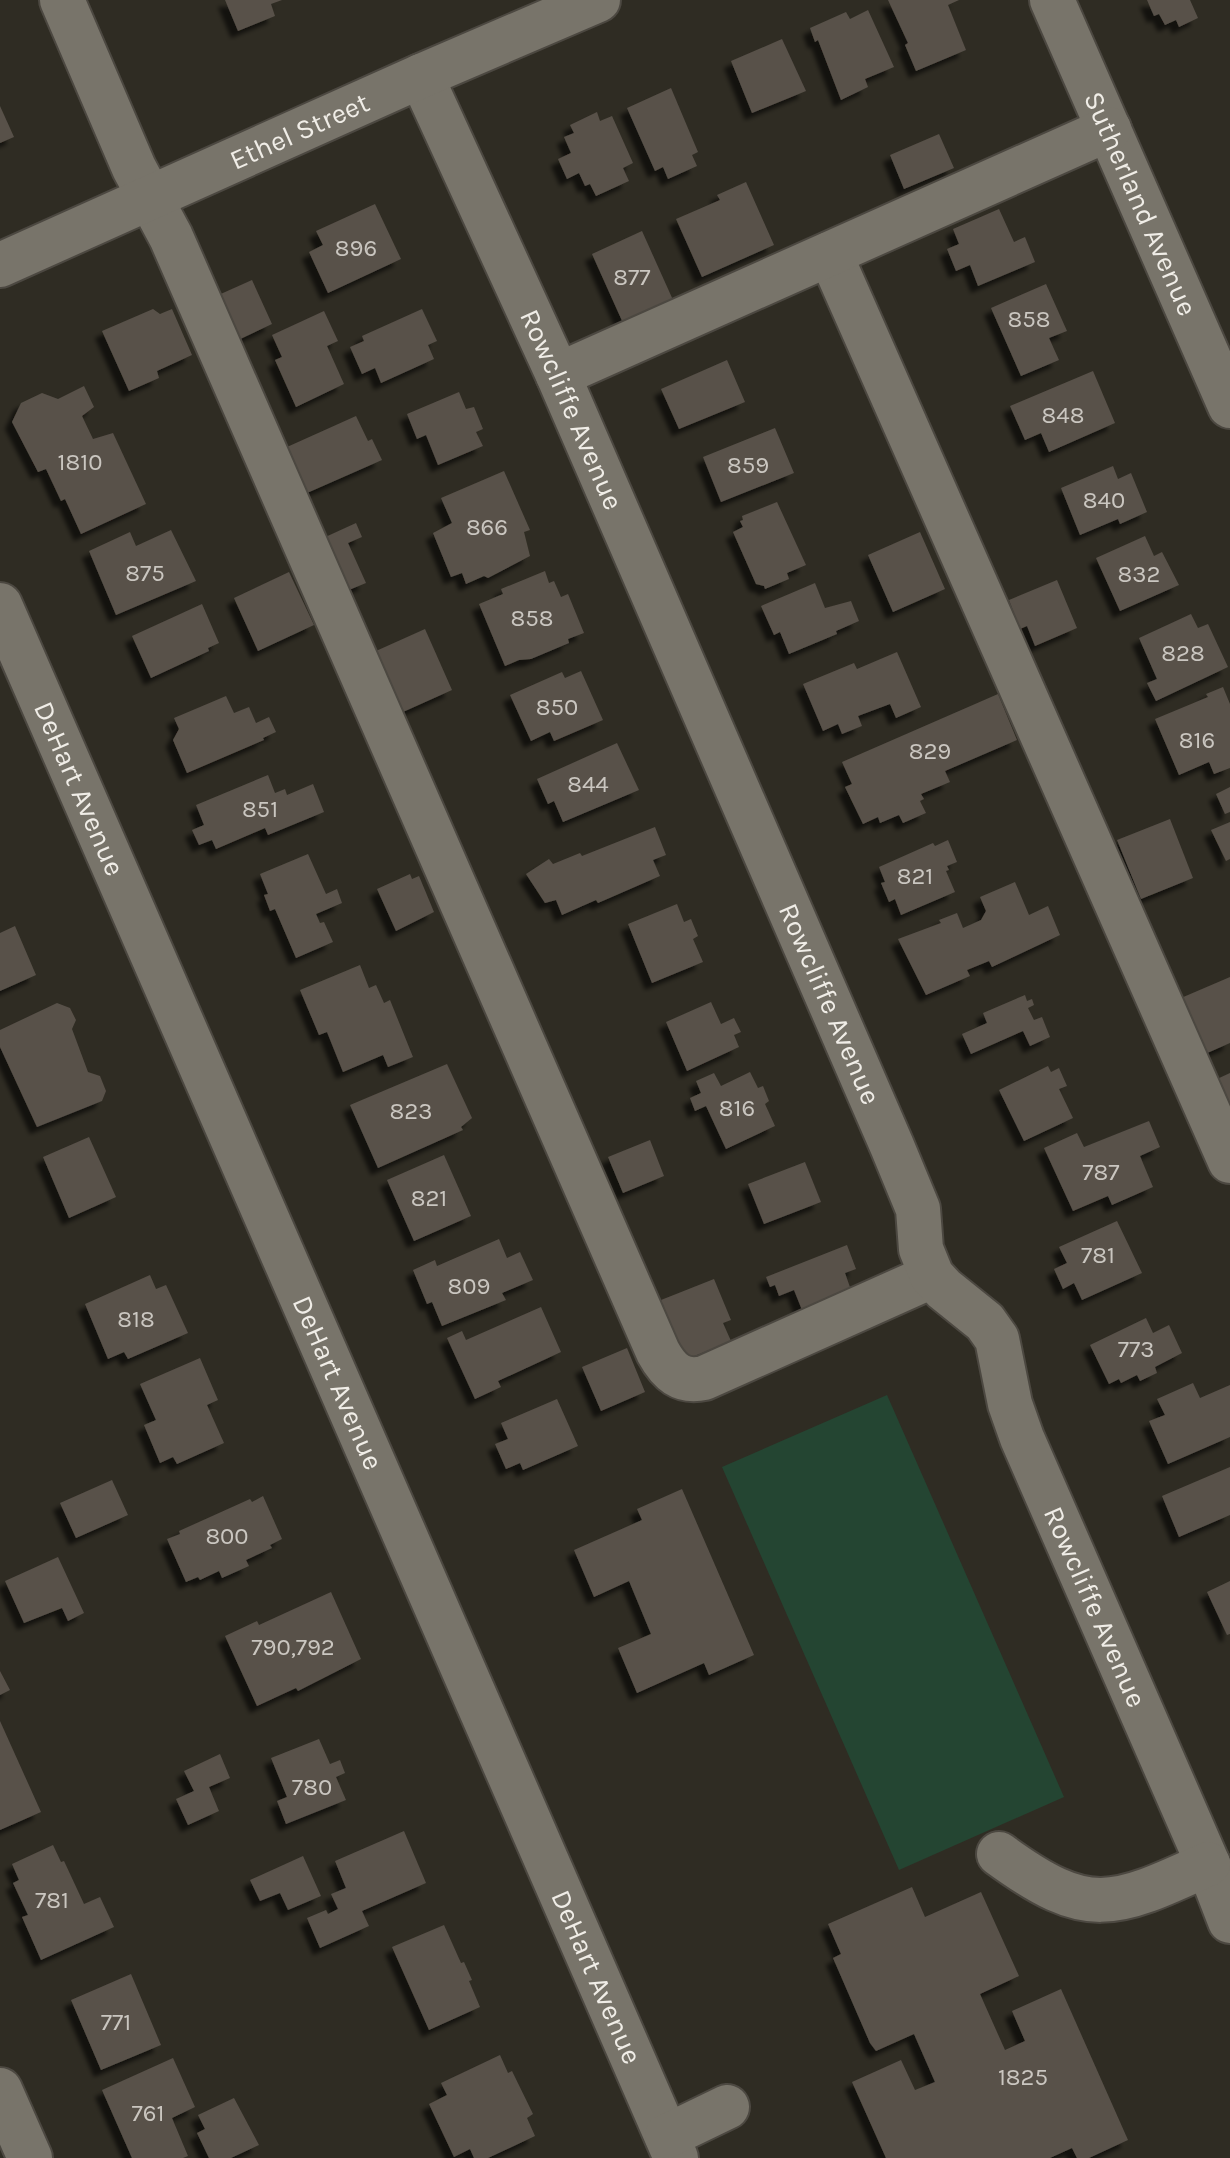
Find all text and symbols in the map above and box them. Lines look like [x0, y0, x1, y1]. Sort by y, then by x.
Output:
street label: Ethel Street [225, 86, 374, 177]
street label: Sutherland Avenue [1077, 86, 1204, 321]
house number: 896 [335, 234, 377, 262]
house number: 877 [613, 263, 651, 291]
street label: Rowcliffe Avenue [513, 304, 630, 515]
house number: 858 [1007, 305, 1051, 333]
house number: 848 [1042, 401, 1084, 429]
house number: 1810 [58, 448, 102, 476]
house number: 859 [727, 451, 769, 479]
house number: 840 [1083, 486, 1125, 514]
house number: 866 [466, 513, 508, 541]
house number: 875 [125, 559, 165, 587]
house number: 832 [1118, 560, 1160, 588]
house number: 858 [510, 604, 554, 632]
house number: 828 [1161, 639, 1205, 667]
house number: 850 [536, 693, 578, 721]
street label: DeHart Avenue [27, 696, 132, 881]
house number: 816 [1179, 726, 1215, 754]
house number: 829 [909, 737, 951, 765]
house number: 844 [567, 770, 609, 798]
house number: 851 [242, 795, 278, 823]
house number: 821 [897, 862, 933, 890]
street label: Rowcliffe Avenue [772, 898, 888, 1109]
house number: 816 [719, 1094, 755, 1122]
house number: 823 [390, 1097, 432, 1125]
house number: 787 [1082, 1158, 1120, 1186]
house number: 821 [411, 1184, 447, 1212]
house number: 781 [1081, 1241, 1115, 1269]
house number: 809 [448, 1272, 490, 1300]
street label: DeHart Avenue [286, 1291, 390, 1475]
house number: 818 [117, 1305, 155, 1333]
house number: 773 [1118, 1335, 1154, 1363]
street label: Rowcliffe Avenue [1037, 1501, 1153, 1712]
house number: 800 [205, 1522, 249, 1550]
house number: 790,792 [251, 1633, 335, 1661]
house number: 780 [292, 1773, 332, 1801]
street label: DeHart Avenue [544, 1885, 649, 2069]
house number: 781 [35, 1886, 69, 1914]
house number: 771 [101, 2008, 131, 2036]
house number: 1825 [998, 2063, 1048, 2091]
house number: 761 [132, 2099, 164, 2127]

